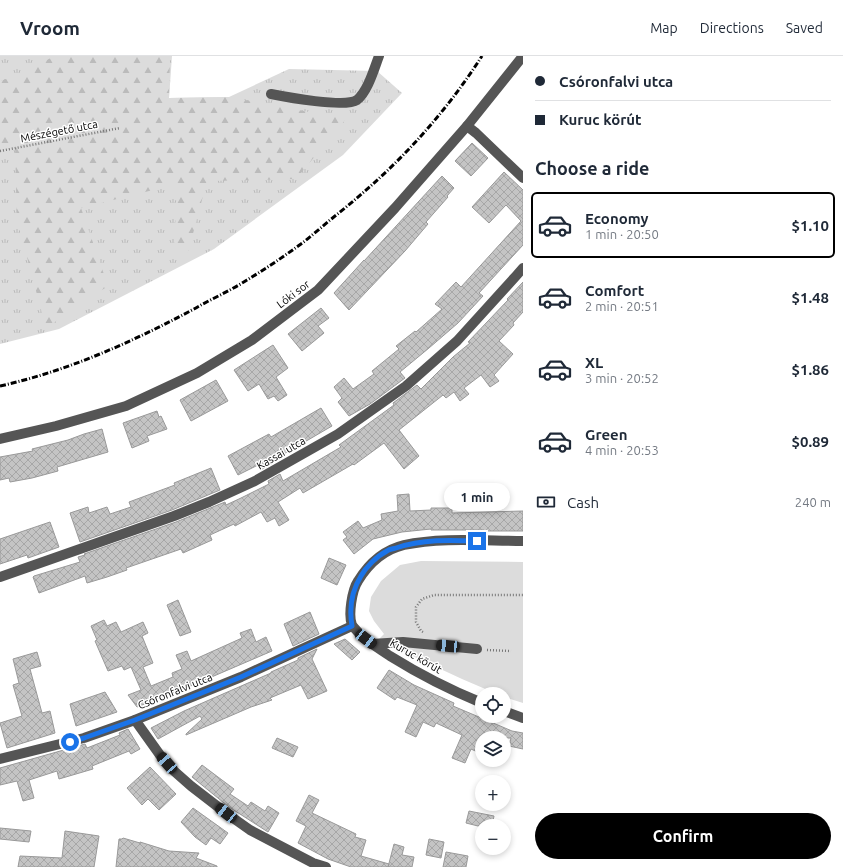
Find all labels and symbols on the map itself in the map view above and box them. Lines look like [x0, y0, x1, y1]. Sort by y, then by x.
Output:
street label: Mészégető utca [19, 118, 99, 144]
street label: Lóki sor [274, 277, 313, 310]
street label: Kassai utca [255, 434, 307, 472]
callout: 1 min [444, 483, 510, 511]
route end [468, 532, 486, 550]
car [353, 627, 379, 651]
street label: Kuruc körút [388, 636, 445, 676]
car [436, 639, 460, 653]
street label: Csóronfalvi utca [136, 671, 214, 711]
route start [61, 733, 79, 751]
car [155, 750, 179, 776]
car [213, 801, 239, 825]

